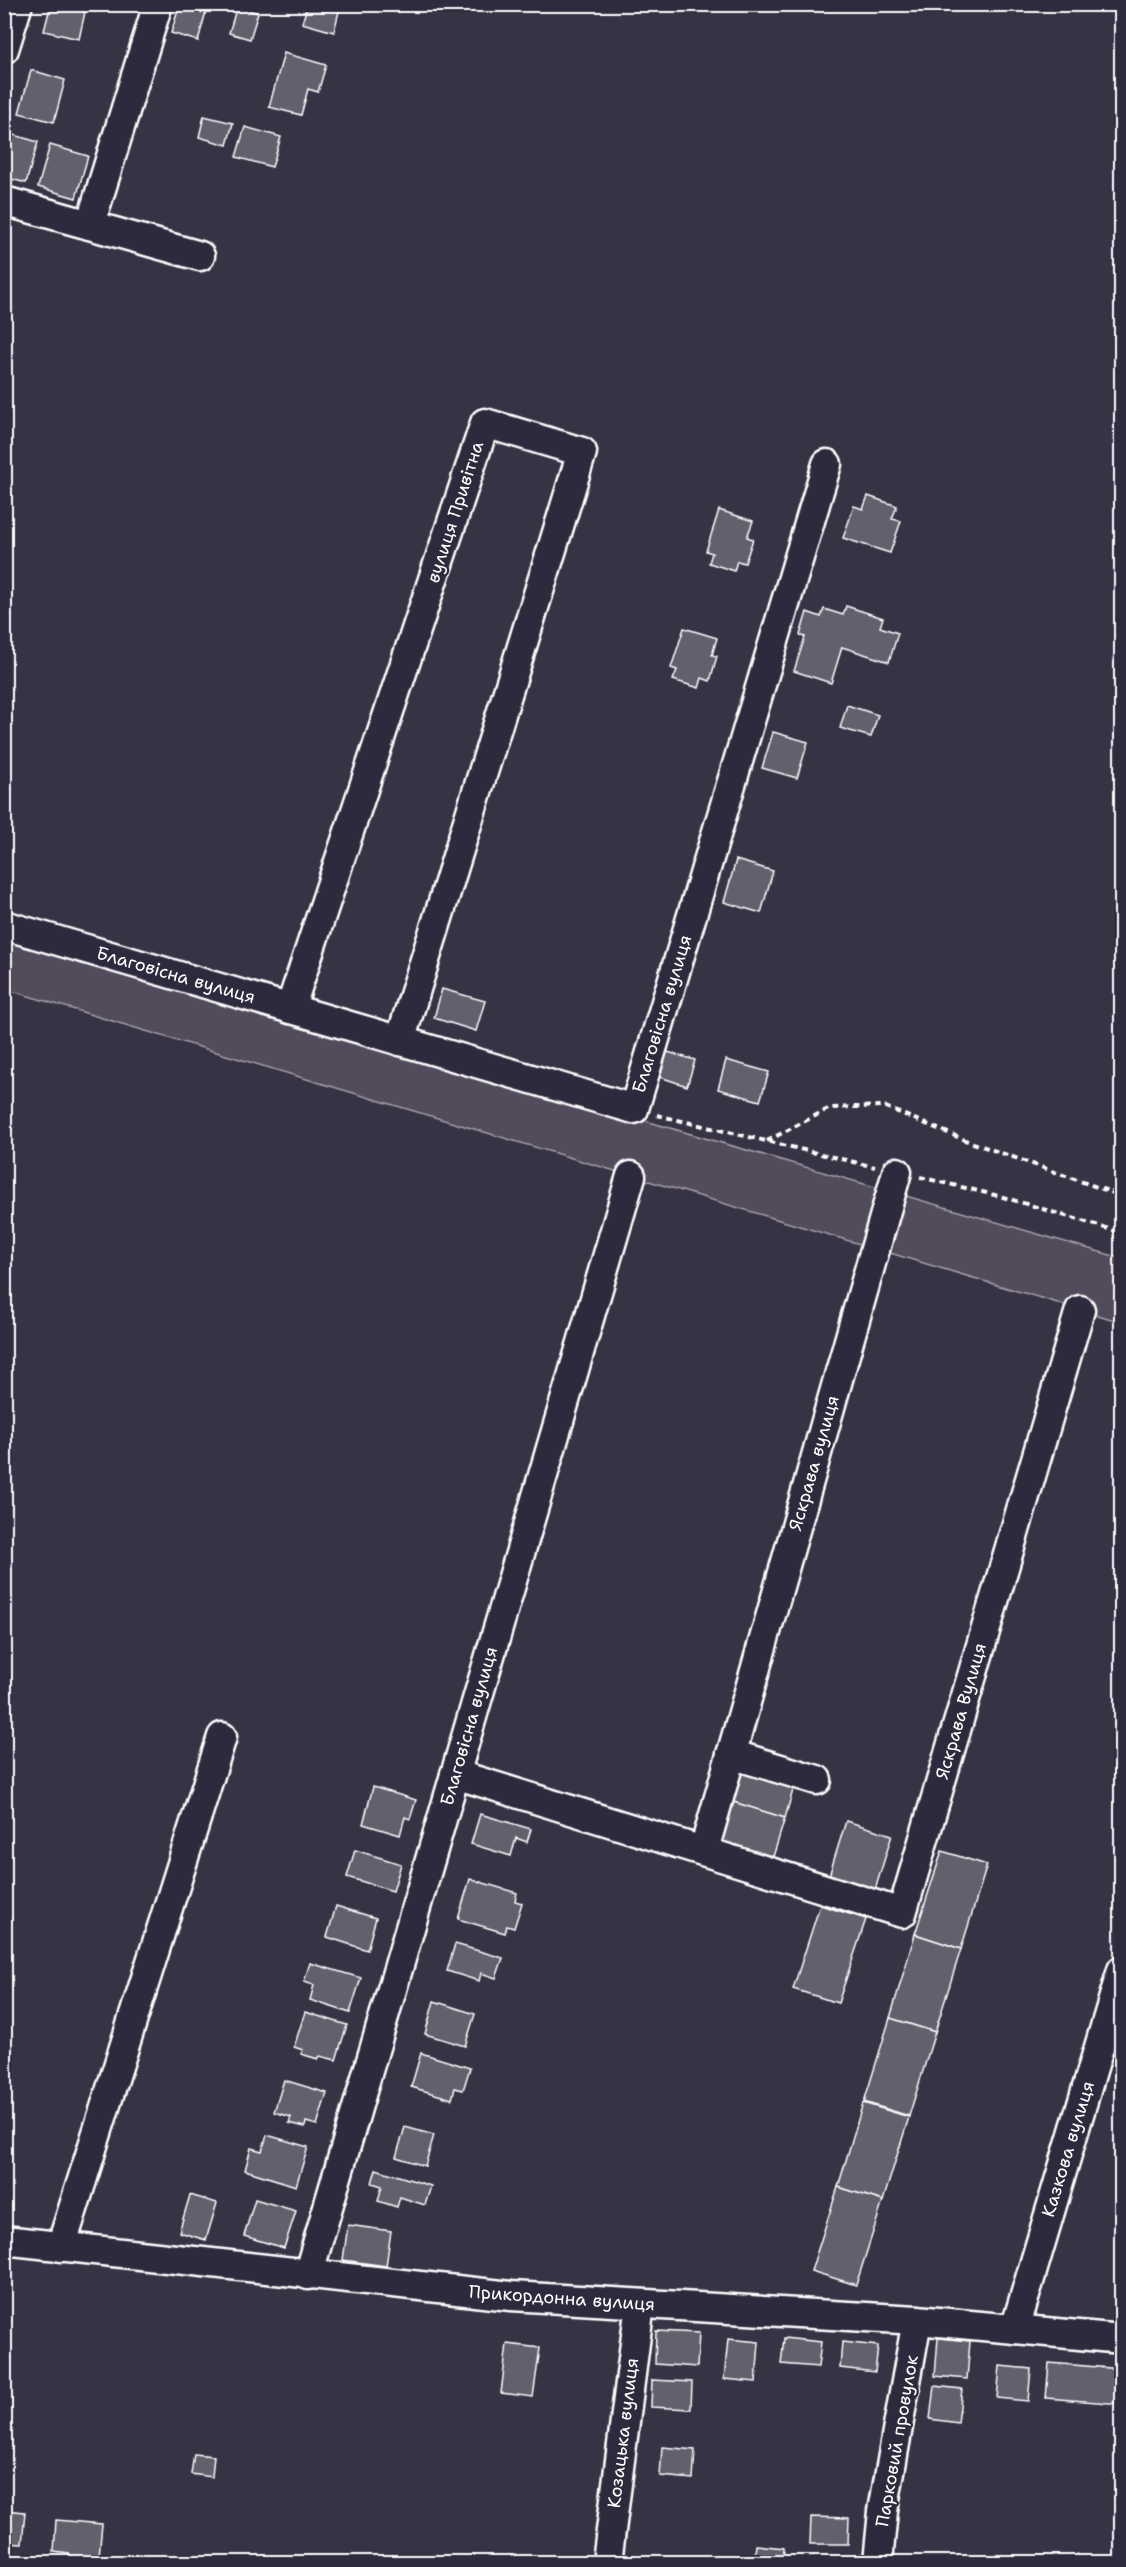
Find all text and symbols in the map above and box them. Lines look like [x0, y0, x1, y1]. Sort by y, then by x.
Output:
street label: вулиця Привітна [421, 438, 489, 586]
street label: Благовісна вулиця [626, 932, 698, 1096]
street label: Благовісна вулиця [94, 941, 258, 1009]
street label: Яскрава вулиця [783, 1392, 845, 1534]
street label: Яскрава Вулиця [930, 1640, 992, 1782]
street label: Благовісна вулиця [435, 1644, 503, 1808]
street label: Казкова вулиця [1036, 2078, 1100, 2220]
street label: Прикордонна вулиця [468, 2280, 656, 2316]
street label: Парковий провулок [870, 2353, 924, 2529]
street label: Козацька вулиця [602, 2357, 644, 2509]

